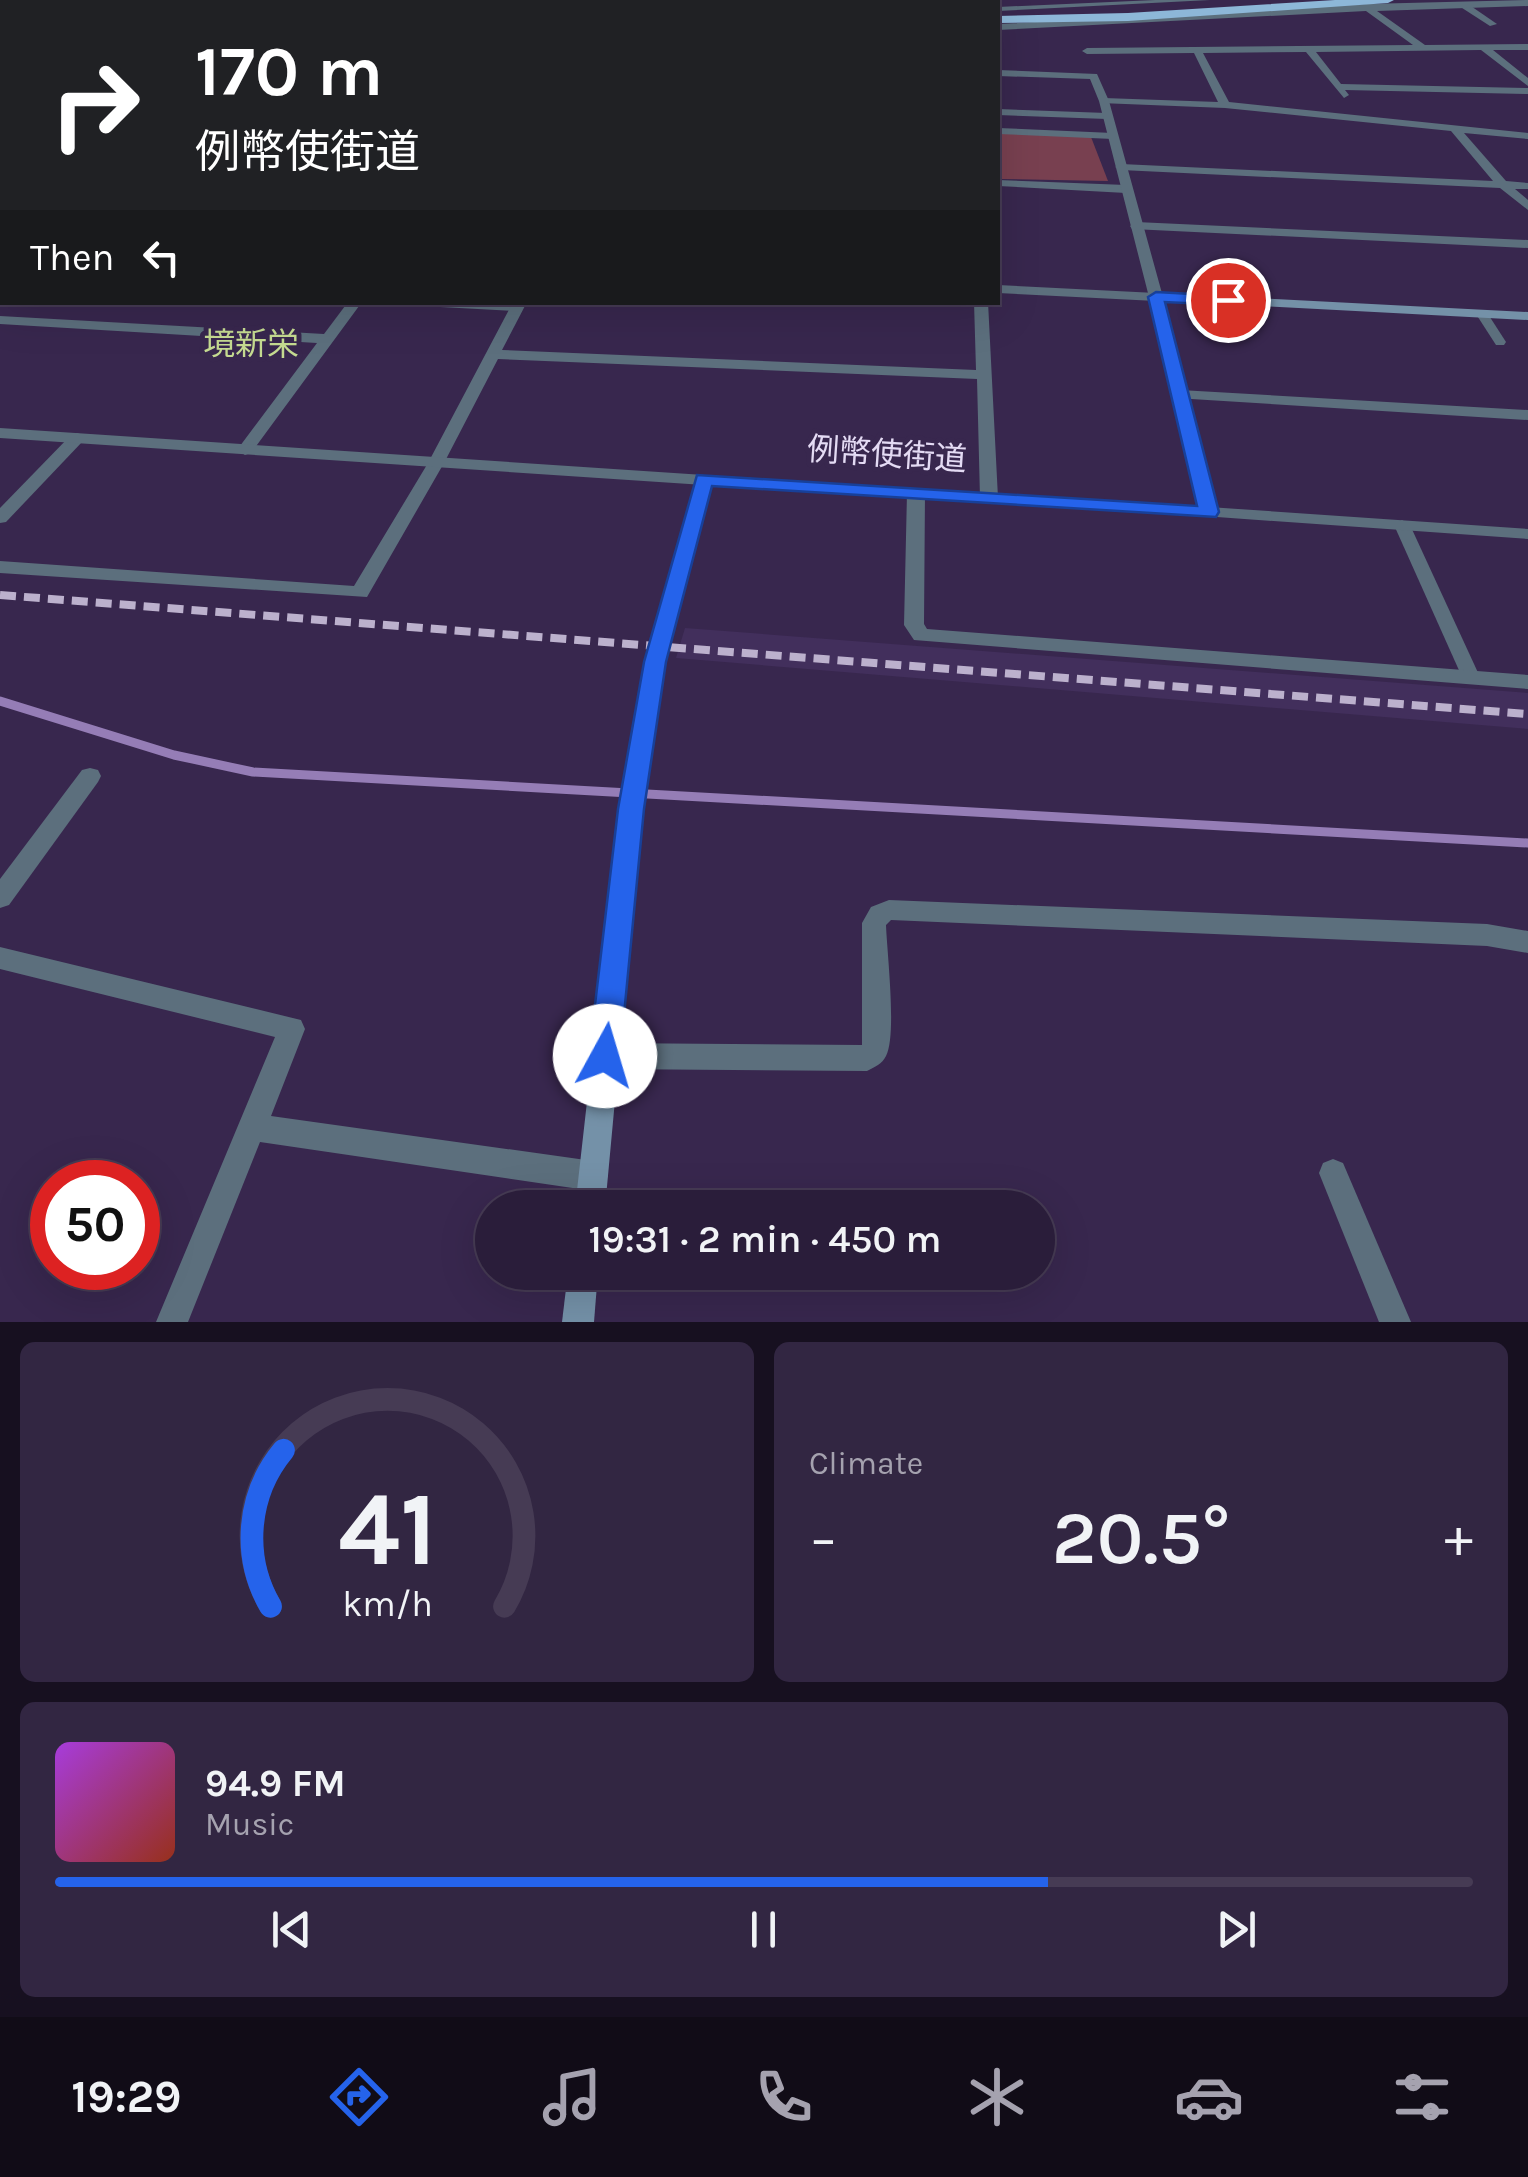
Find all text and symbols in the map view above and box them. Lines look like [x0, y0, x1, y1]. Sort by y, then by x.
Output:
text: 170 m [195, 31, 383, 113]
icon: right [30, 40, 160, 170]
text: 例幣使街道 [195, 126, 420, 178]
icon: left [134, 230, 189, 285]
text: Then [30, 235, 114, 280]
pin [1186, 258, 1271, 343]
icon: arrive [1201, 273, 1256, 328]
district label: 境新栄 [203, 326, 299, 363]
street label: 例幣使街道 [806, 430, 968, 479]
position arrow [553, 1004, 657, 1108]
speed limit sign: 50 [30, 1160, 160, 1290]
text: 19:31 · 2 min · 450 m [589, 1217, 941, 1262]
text: Climate [809, 1445, 923, 1482]
text: 41 [338, 1469, 436, 1590]
text: 20.5° [1052, 1494, 1230, 1582]
text: − [809, 1506, 838, 1570]
text: + [1444, 1506, 1473, 1570]
text: km/h [342, 1583, 432, 1625]
text: 94.9 FM [205, 1761, 346, 1806]
text: Music [205, 1806, 294, 1843]
icon: previous [264, 1902, 319, 1957]
icon: pause [736, 1902, 791, 1957]
icon: next [1209, 1902, 1264, 1957]
icon: directions [324, 2062, 394, 2132]
icon: music [537, 2062, 607, 2132]
icon: phone [749, 2062, 819, 2132]
icon: climate [962, 2062, 1032, 2132]
icon: car [1174, 2062, 1244, 2132]
icon: filters [1387, 2062, 1457, 2132]
text: 19:29 [71, 2071, 182, 2123]

